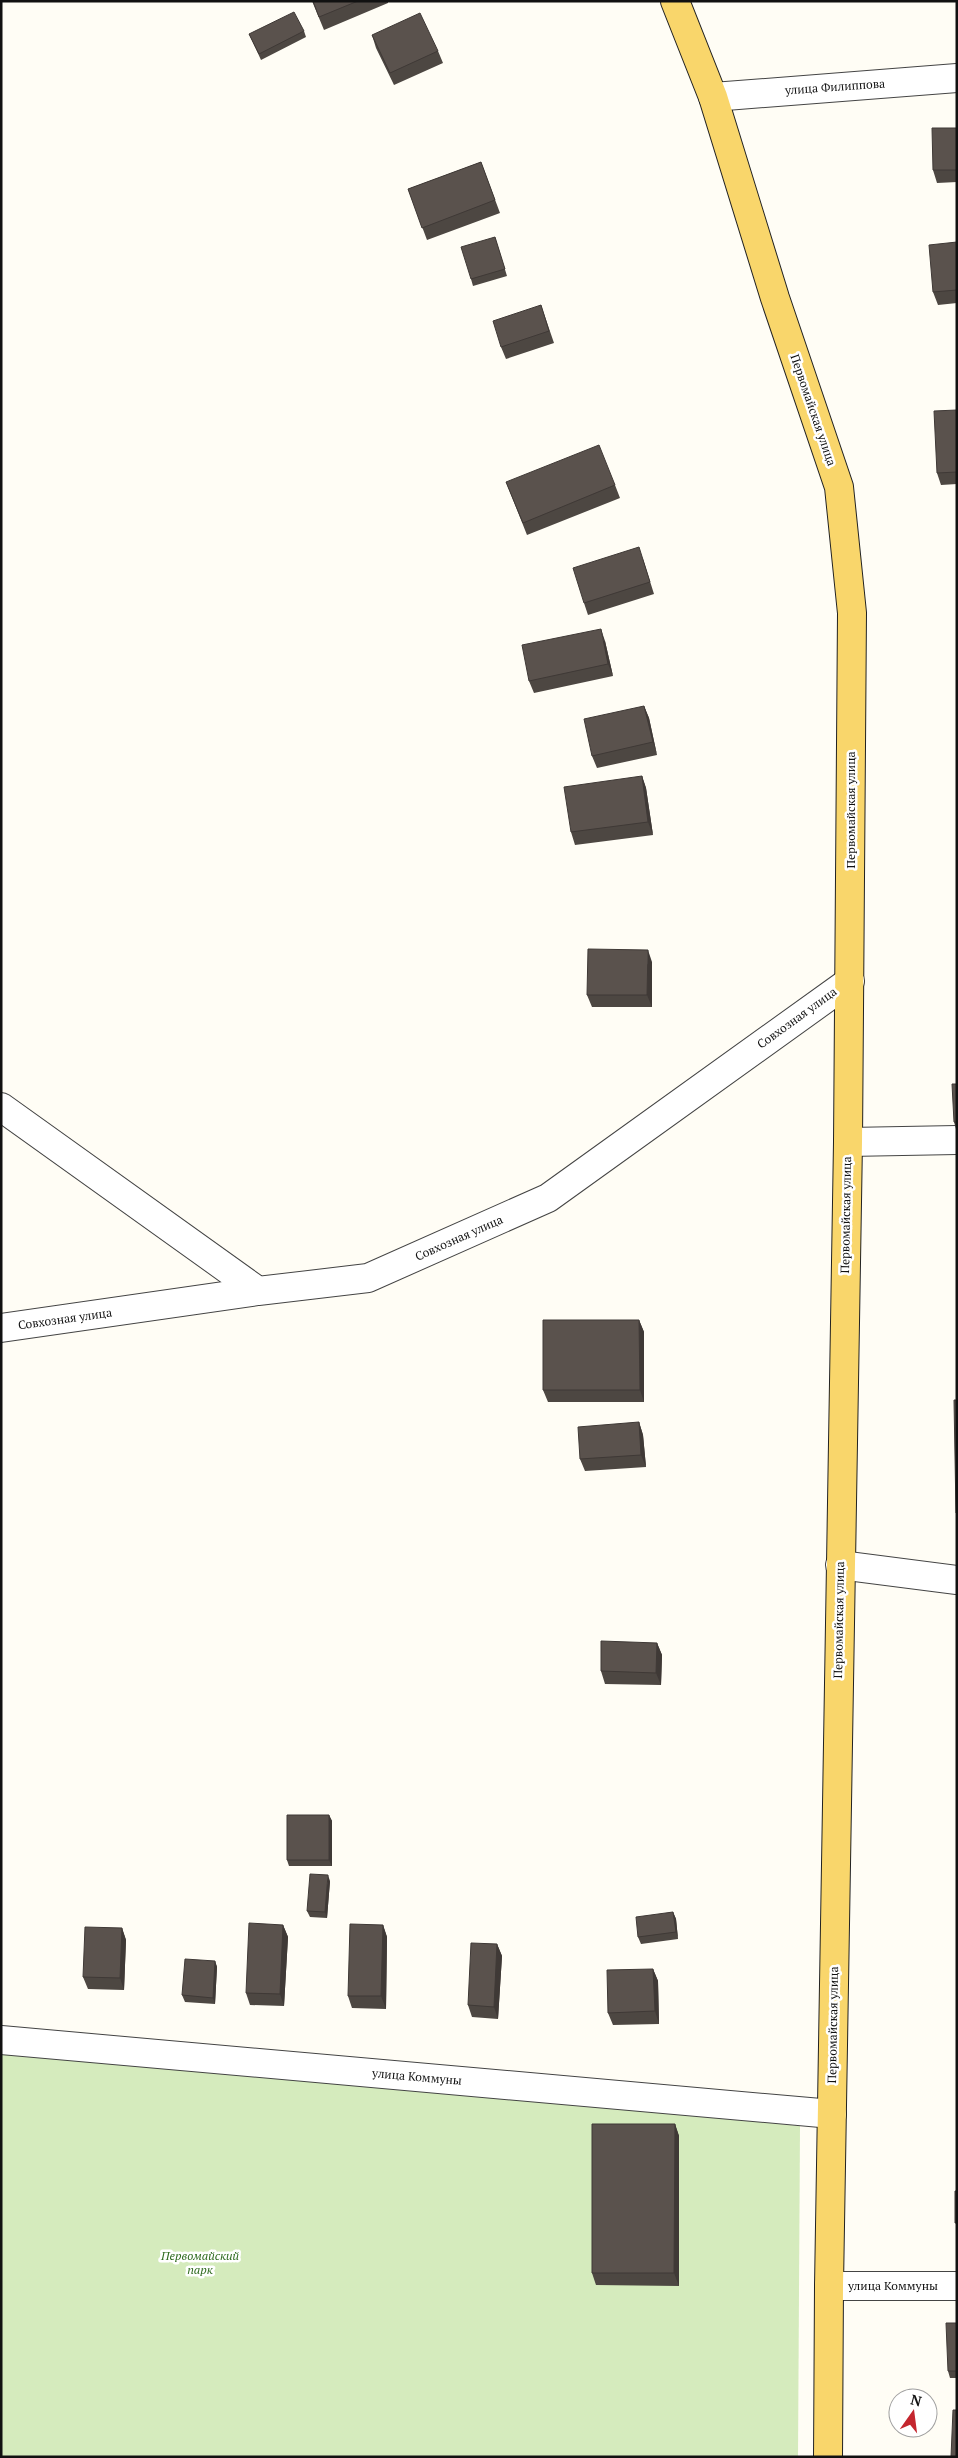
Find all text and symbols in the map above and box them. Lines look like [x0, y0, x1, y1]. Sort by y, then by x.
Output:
street label: улица Филиппова [783, 76, 886, 98]
street label: Первомайская улица [787, 352, 840, 468]
street label: Первомайская улица [843, 751, 858, 869]
street label: Совхозная улица [754, 984, 839, 1051]
street label: Первомайская улица [837, 1156, 854, 1274]
street label: Совхозная улица [413, 1211, 505, 1264]
street label: Совхозная улица [17, 1304, 113, 1333]
street label: Первомайская улица [830, 1561, 847, 1679]
street label: Первомайская улица [824, 1966, 841, 2084]
street label: улица Коммуны [371, 2065, 463, 2088]
park label: Первомайский парк [160, 2248, 240, 2277]
street label: улица Коммуны [847, 2278, 938, 2293]
north arrow [888, 2388, 938, 2438]
text: N [909, 2389, 924, 2410]

